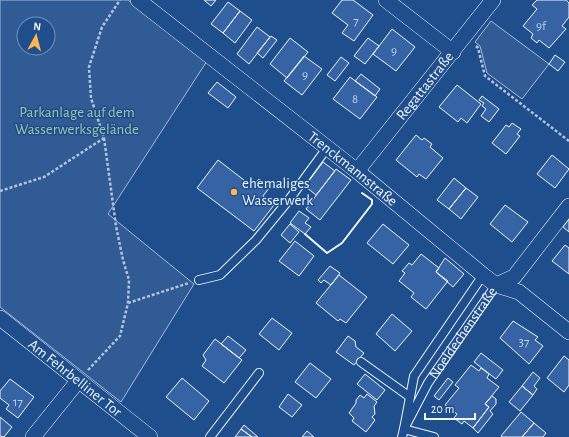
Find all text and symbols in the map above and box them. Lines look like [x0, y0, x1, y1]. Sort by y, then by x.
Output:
house number: 7 [353, 15, 359, 28]
north arrow [16, 16, 56, 56]
house number: 9f [536, 20, 547, 33]
text: N [33, 21, 42, 32]
house number: 9 [391, 45, 397, 58]
street label: Regattastraße [394, 49, 457, 123]
house number: 9 [302, 69, 308, 82]
house number: 8 [352, 93, 358, 106]
park label: Parkanlage auf dem Wasserwerksgelände [15, 105, 139, 137]
street label: Trenckmannstraße [305, 129, 400, 209]
place label: ehemaliges Wasserwerk [242, 176, 313, 208]
marker: ehemaliges Wasserwerk [229, 187, 239, 197]
street label: Noeldechenstraße [426, 285, 500, 382]
house number: 37 [519, 336, 530, 349]
street label: Am Fehrbelliner Tor [25, 337, 125, 420]
scale bar [425, 395, 475, 421]
house number: 17 [13, 396, 24, 409]
text: 20 m [431, 403, 454, 415]

